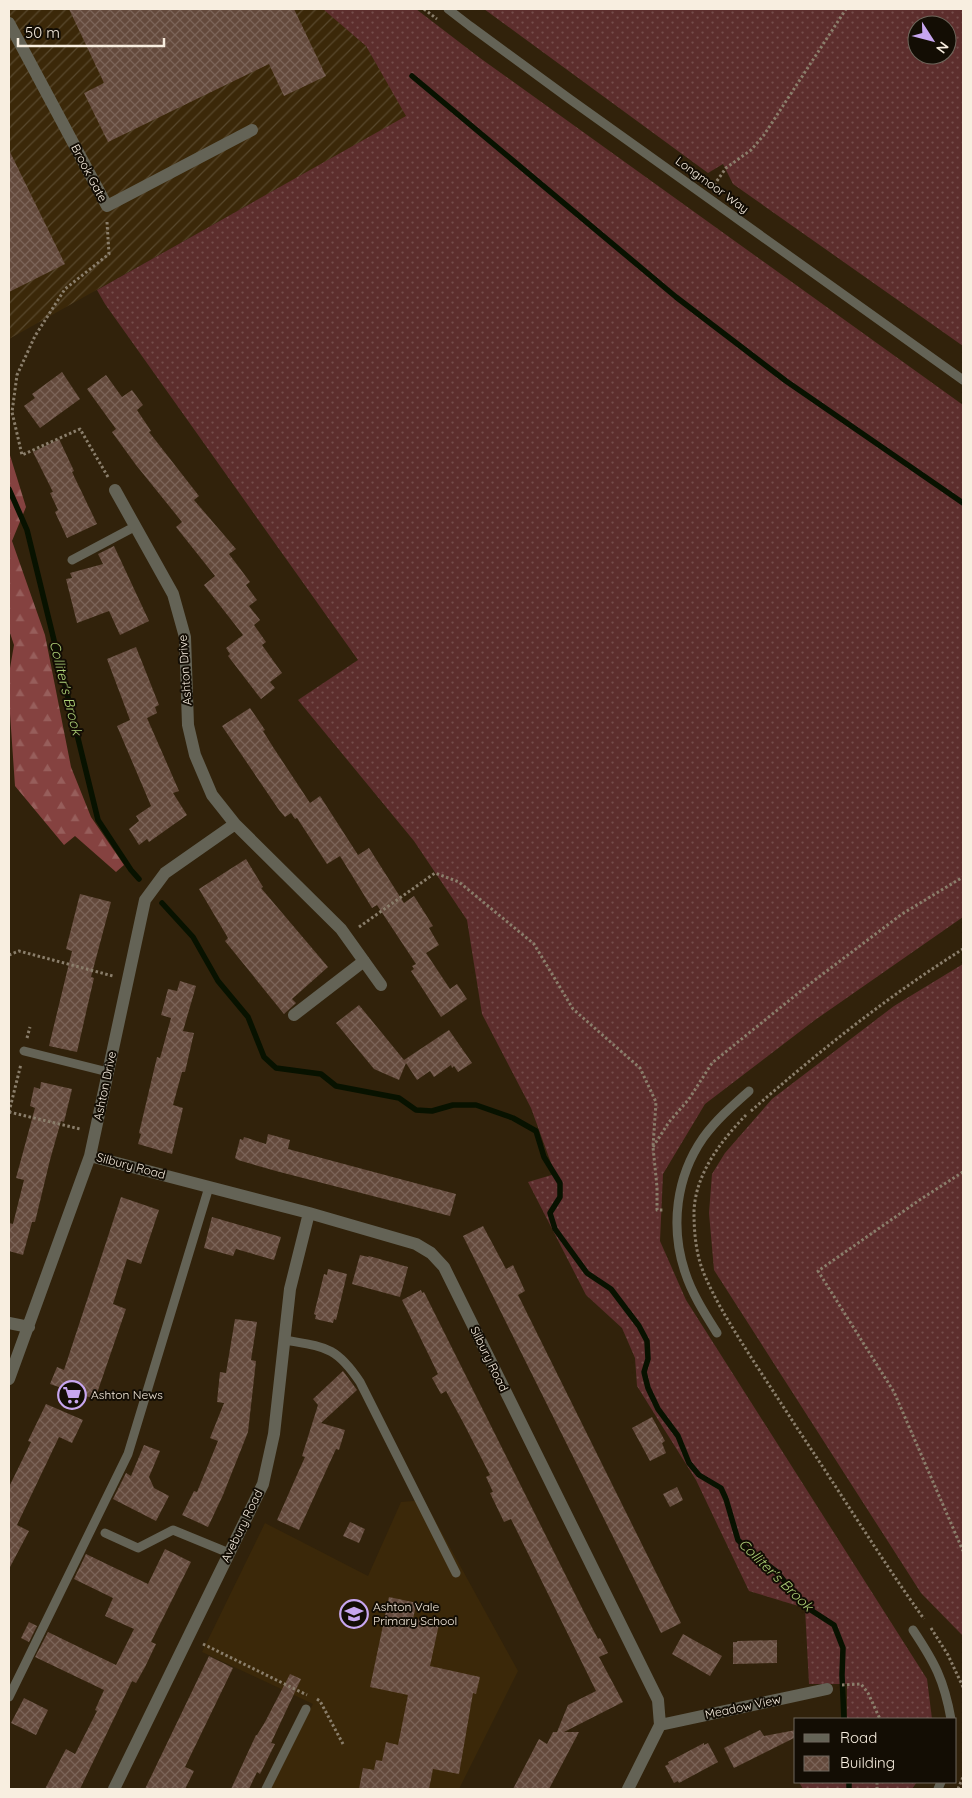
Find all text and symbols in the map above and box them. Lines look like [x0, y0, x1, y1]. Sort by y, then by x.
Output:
scale bar [18, 15, 164, 47]
north arrow [907, 15, 957, 65]
text: 50 m [25, 23, 60, 42]
text: N [932, 38, 953, 57]
street label: Brook Gate [68, 141, 111, 204]
street label: Longmoor Way [673, 153, 752, 216]
street label: Ashton Drive [175, 634, 194, 706]
water label: Colliter's Brook [46, 639, 87, 739]
street label: Ashton Drive [90, 1050, 119, 1122]
street label: Silbury Road [95, 1149, 167, 1182]
street label: Silbury Road [467, 1324, 512, 1394]
supermarket icon: Ashton News [57, 1380, 87, 1410]
place label: Ashton News [91, 1387, 163, 1402]
street label: Avebury Road [217, 1487, 266, 1565]
water label: Colliter's Brook [735, 1535, 818, 1616]
school or university icon: Ashton Vale Primary School [339, 1599, 369, 1629]
place label: Ashton Vale Primary School [373, 1599, 457, 1628]
street label: Meadow View [704, 1691, 782, 1722]
legend [794, 1718, 957, 1783]
text: Road [840, 1728, 877, 1747]
text: Building [840, 1753, 895, 1772]

